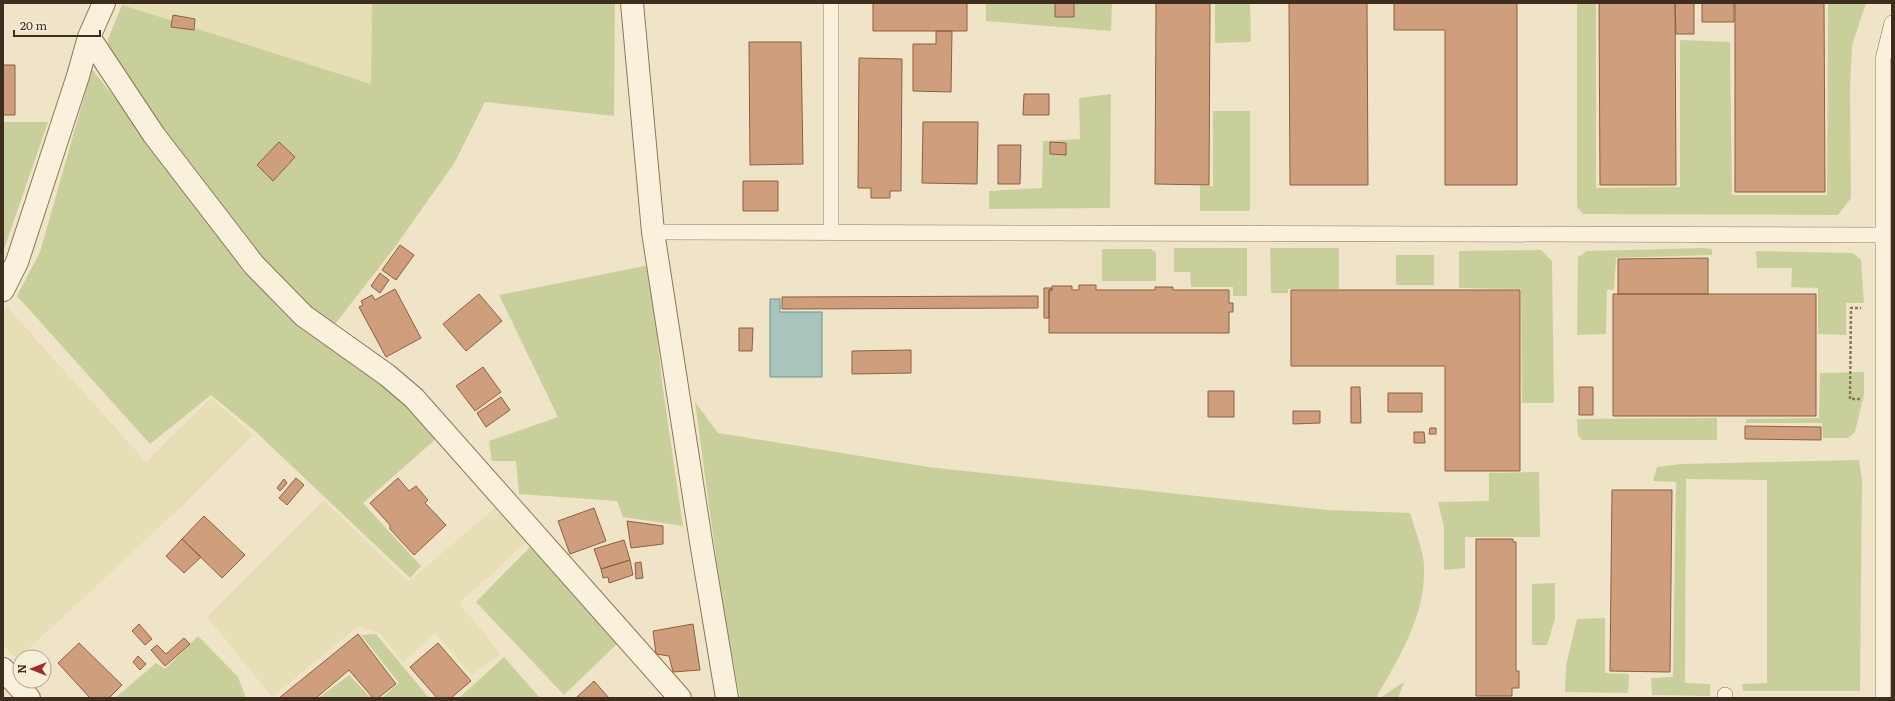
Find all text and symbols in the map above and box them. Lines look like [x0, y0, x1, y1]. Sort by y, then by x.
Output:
scale bar [14, 12, 100, 38]
text: 20 m [20, 16, 47, 34]
north arrow [12, 649, 52, 689]
text: N [13, 664, 29, 674]

